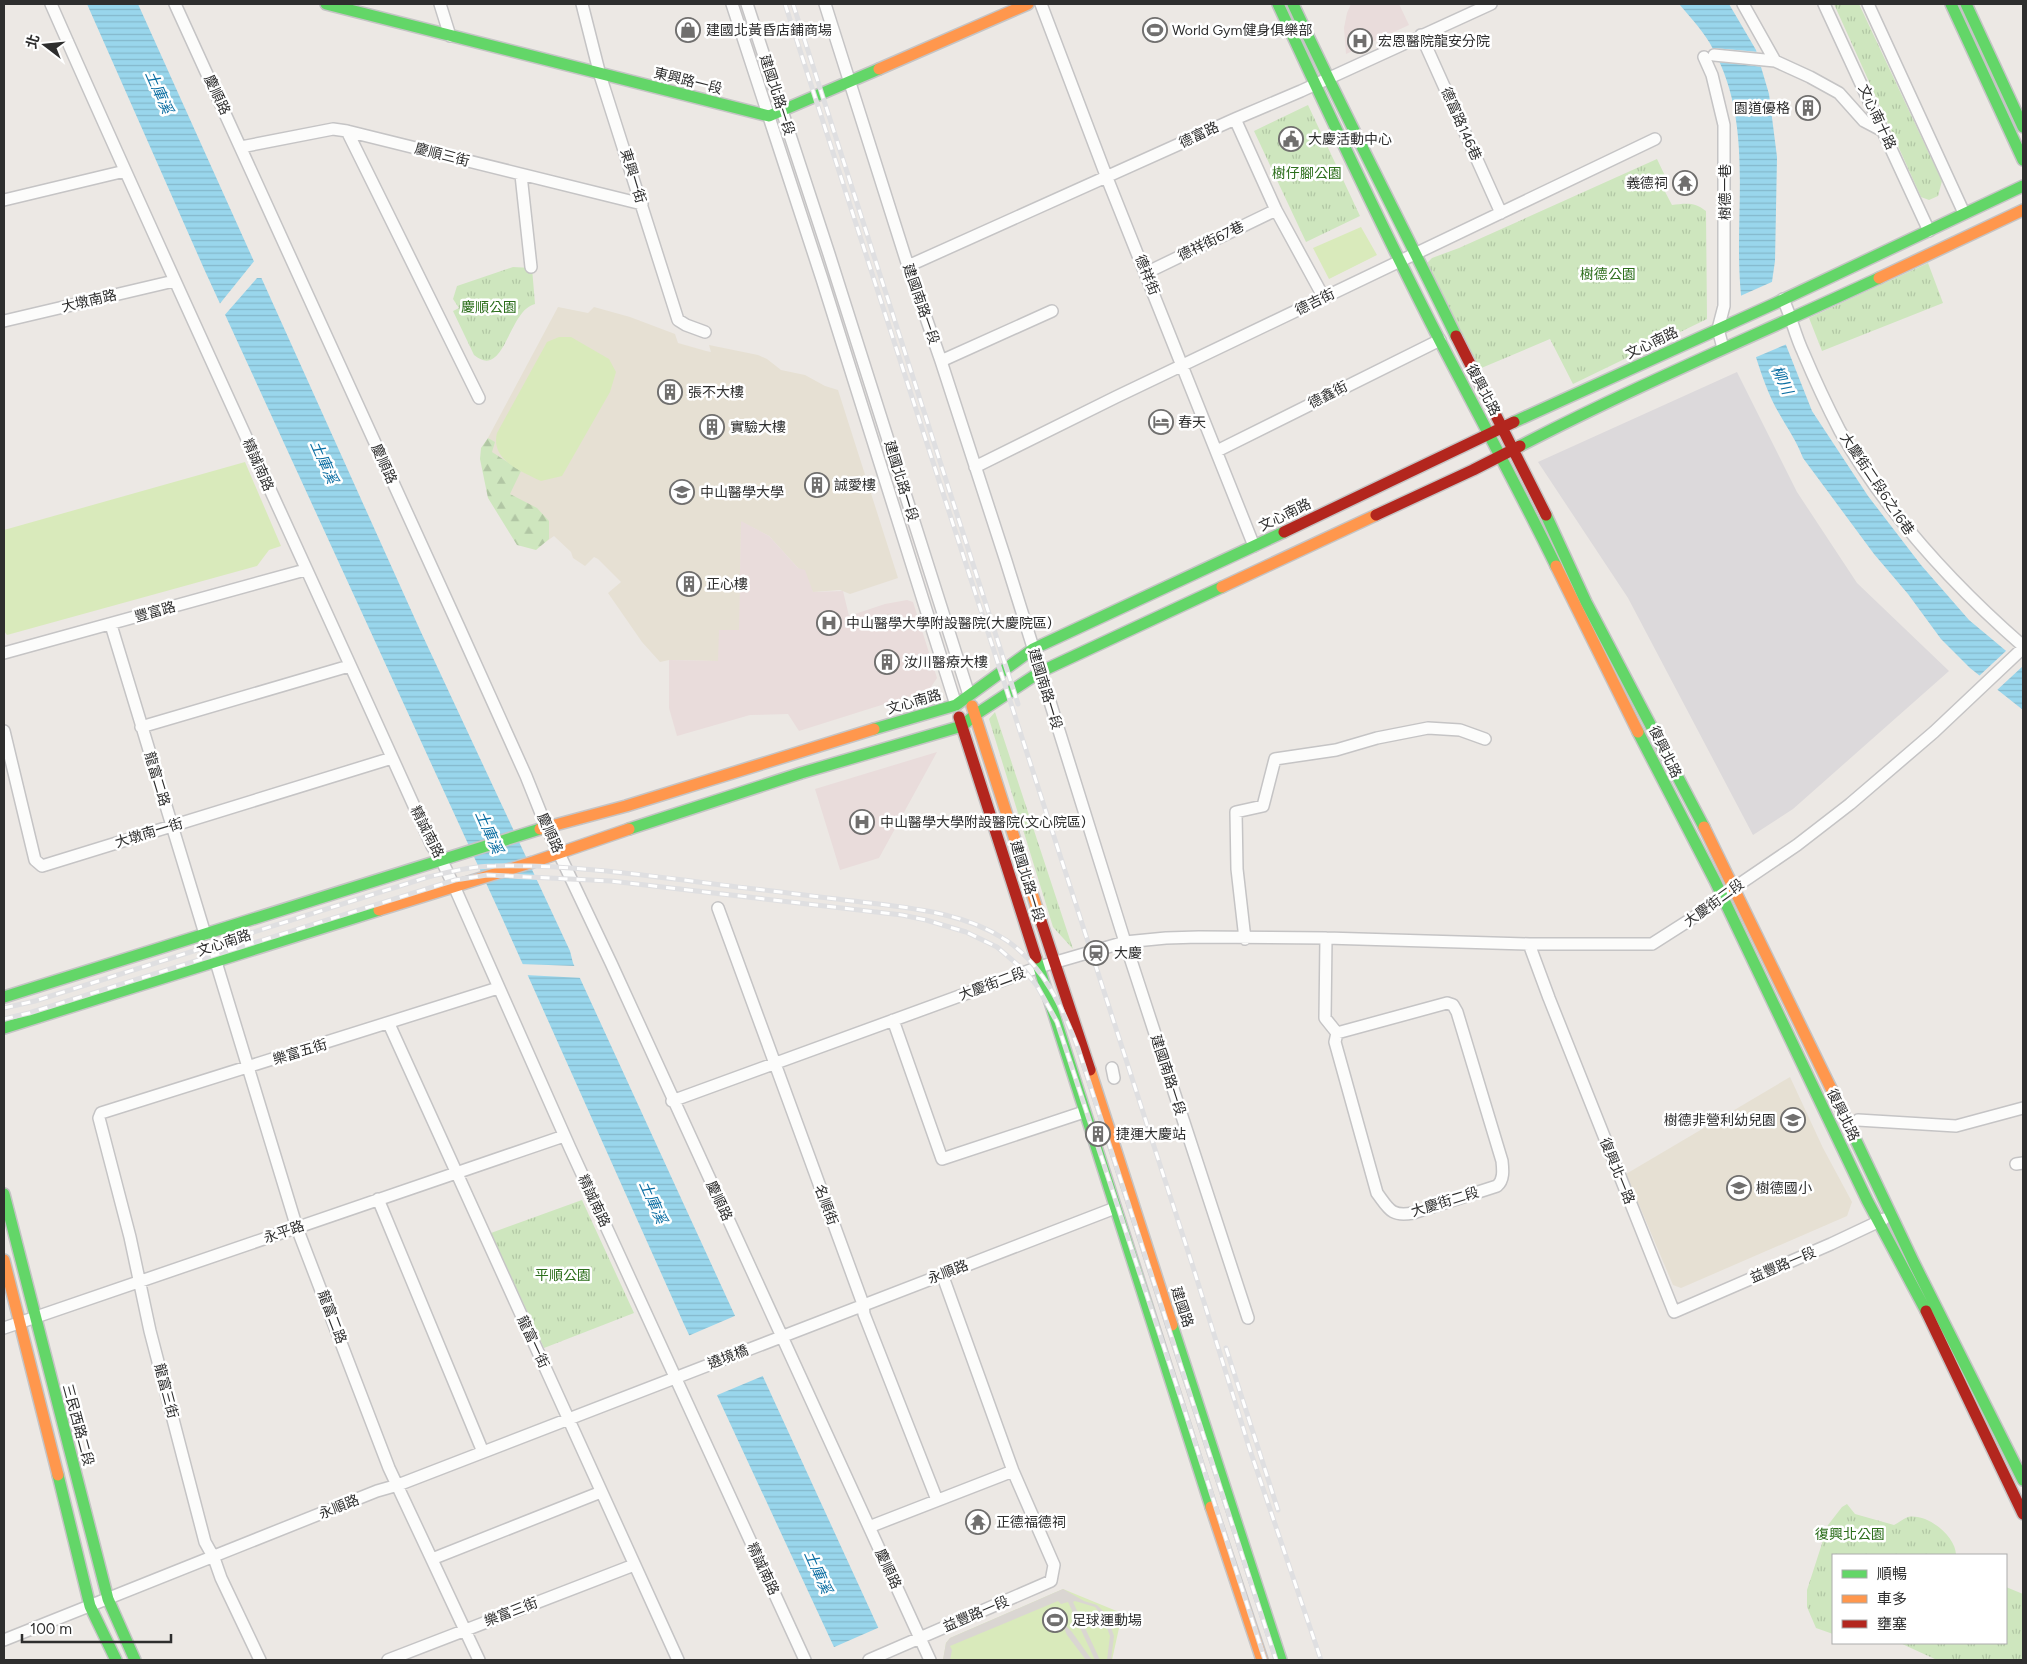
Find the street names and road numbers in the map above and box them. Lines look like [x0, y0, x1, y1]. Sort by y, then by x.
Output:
street label: 建國北路一段 [756, 52, 798, 138]
street label: 東興路一段 [652, 64, 724, 98]
street label: 慶順路 [200, 72, 234, 118]
street label: 文心南十路 [1855, 82, 1899, 152]
street label: 德富路146巷 [1437, 85, 1485, 163]
street label: 德富路 [1176, 118, 1222, 152]
street label: 慶順三街 [413, 140, 471, 170]
street label: 東興一街 [617, 147, 649, 205]
street label: 樹德一巷 [1717, 164, 1734, 220]
street label: 德祥街67巷 [1175, 218, 1247, 264]
street label: 德祥街 [1131, 252, 1163, 298]
street label: 建國南路一段 [899, 262, 943, 346]
street label: 德吉街 [1292, 285, 1338, 319]
street label: 大墩南路 [60, 286, 118, 316]
street label: 文心南路 [1623, 323, 1681, 363]
street label: 復興北路 [1462, 361, 1504, 419]
street label: 德鑫街 [1305, 378, 1351, 412]
street label: 大慶街二段6之16巷 [1837, 430, 1917, 538]
street label: 精誠南路 [239, 436, 277, 494]
street label: 建國北路一段 [881, 438, 921, 524]
street label: 慶順路 [368, 441, 400, 487]
street label: 文心南路 [1256, 495, 1314, 535]
street label: 豐富路 [132, 598, 178, 626]
street label: 建國南路一段 [1025, 646, 1065, 732]
street label: 文心南路 [885, 686, 943, 718]
street label: 復興北路 [1645, 723, 1685, 781]
street label: 龍富二路 [141, 750, 173, 808]
street label: 精誠南路 [407, 803, 447, 861]
street label: 慶順路 [534, 810, 566, 856]
street label: 大墩南一街 [113, 815, 185, 851]
street label: 建國北路一段 [1007, 838, 1047, 924]
street label: 大慶街二段 [1681, 876, 1747, 930]
street label: 文心南路 [195, 926, 253, 960]
street label: 大慶街二段 [956, 964, 1028, 1004]
street label: 建國南路一段 [1147, 1032, 1189, 1118]
street label: 樂富五街 [271, 1036, 329, 1068]
street label: 復興北路 [1823, 1086, 1863, 1144]
street label: 復興北一路 [1596, 1135, 1638, 1207]
street label: 精誠南路 [574, 1172, 614, 1230]
street label: 慶順路 [702, 1178, 736, 1224]
street label: 名順街 [811, 1182, 841, 1228]
street label: 大慶街二段 [1409, 1184, 1481, 1220]
street label: 永平路 [261, 1217, 307, 1247]
street label: 益豐路一段 [1747, 1244, 1819, 1286]
street label: 永順路 [925, 1257, 971, 1287]
street label: 建國路 [1167, 1284, 1197, 1330]
street label: 龍富二路 [314, 1288, 350, 1346]
street label: 龍富一街 [513, 1313, 553, 1371]
street label: 遶境橋 [705, 1342, 751, 1372]
street label: 龍富三街 [151, 1362, 181, 1420]
street label: 三民西路二段 [59, 1382, 97, 1468]
street label: 永順路 [316, 1491, 362, 1523]
street label: 精誠南路 [743, 1540, 783, 1598]
street label: 慶順路 [871, 1546, 905, 1592]
street label: 益豐路一段 [940, 1593, 1012, 1635]
street label: 樂富三街 [482, 1594, 540, 1630]

